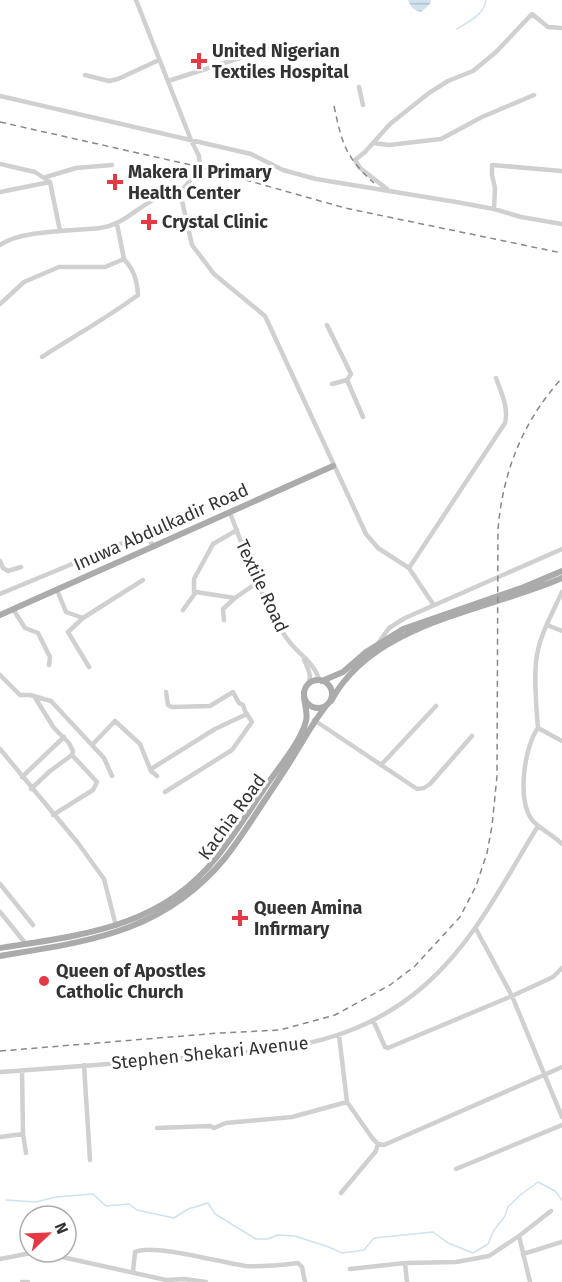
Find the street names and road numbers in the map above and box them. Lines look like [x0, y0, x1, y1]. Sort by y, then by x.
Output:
street label: Inuwa Abdulkadir Road [70, 479, 252, 575]
street label: Textile Road [231, 536, 293, 636]
street label: Kachia Road [194, 770, 270, 864]
street label: Stephen Shekari Avenue [111, 1032, 309, 1074]

